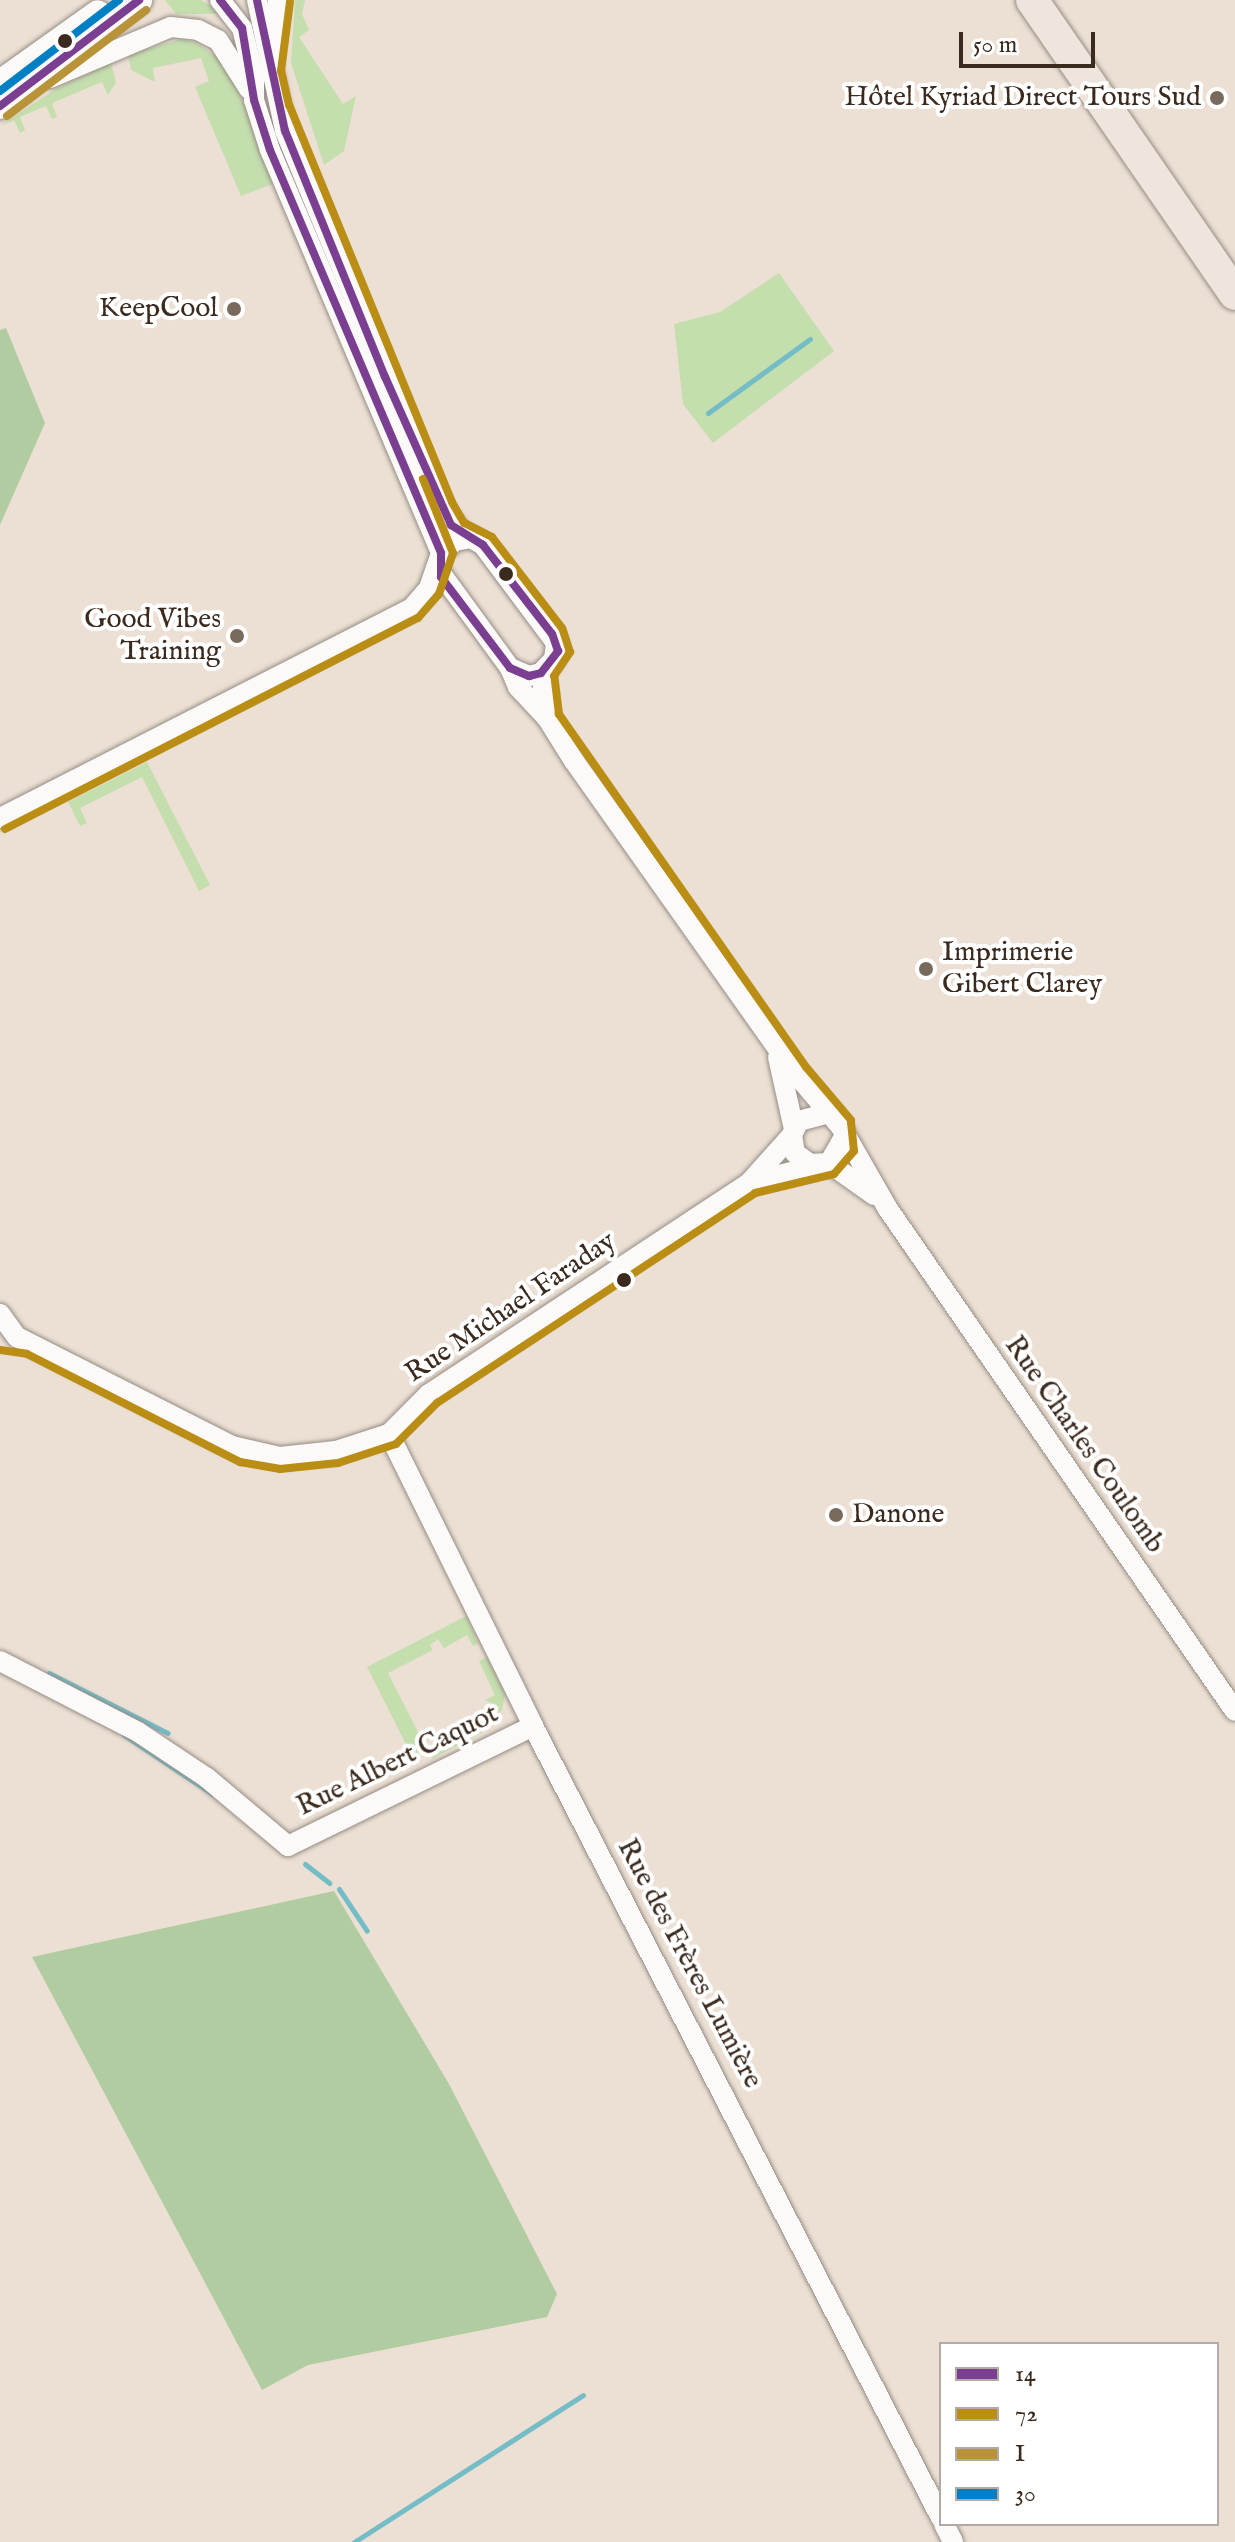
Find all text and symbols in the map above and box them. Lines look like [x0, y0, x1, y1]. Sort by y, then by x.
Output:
scale bar [963, 16, 1099, 66]
text: 50 m [973, 30, 1017, 61]
unlabelled marker [57, 33, 73, 49]
place label: Hôtel Kyriad Direct Tours Sud [845, 81, 1201, 115]
marker: Hôtel Kyriad Direct Tours Sud [1208, 89, 1226, 107]
place label: KeepCool [99, 292, 218, 326]
marker: KeepCool [225, 300, 243, 318]
unlabelled marker [498, 566, 514, 582]
place label: Good Vibes Training [84, 603, 221, 669]
marker: Good Vibes Training [228, 627, 246, 645]
place label: Imprimerie Gibert Clarey [942, 936, 1102, 1002]
marker: Imprimerie Gibert Clarey [917, 960, 935, 978]
street label: Rue Michael Faraday [399, 1225, 623, 1391]
unlabelled marker [616, 1272, 632, 1288]
street label: Rue Charles Coulomb [997, 1330, 1171, 1560]
place label: Danone [852, 1498, 944, 1532]
marker: Danone [827, 1506, 845, 1524]
street label: Rue Albert Caquot [292, 1698, 504, 1824]
street label: Rue des Frères Lumière [609, 1834, 769, 2094]
legend [939, 2342, 1219, 2526]
text: 14 [1015, 2359, 1036, 2390]
text: 72 [1015, 2399, 1038, 2430]
text: I [1015, 2439, 1025, 2470]
text: 30 [1015, 2479, 1036, 2510]

